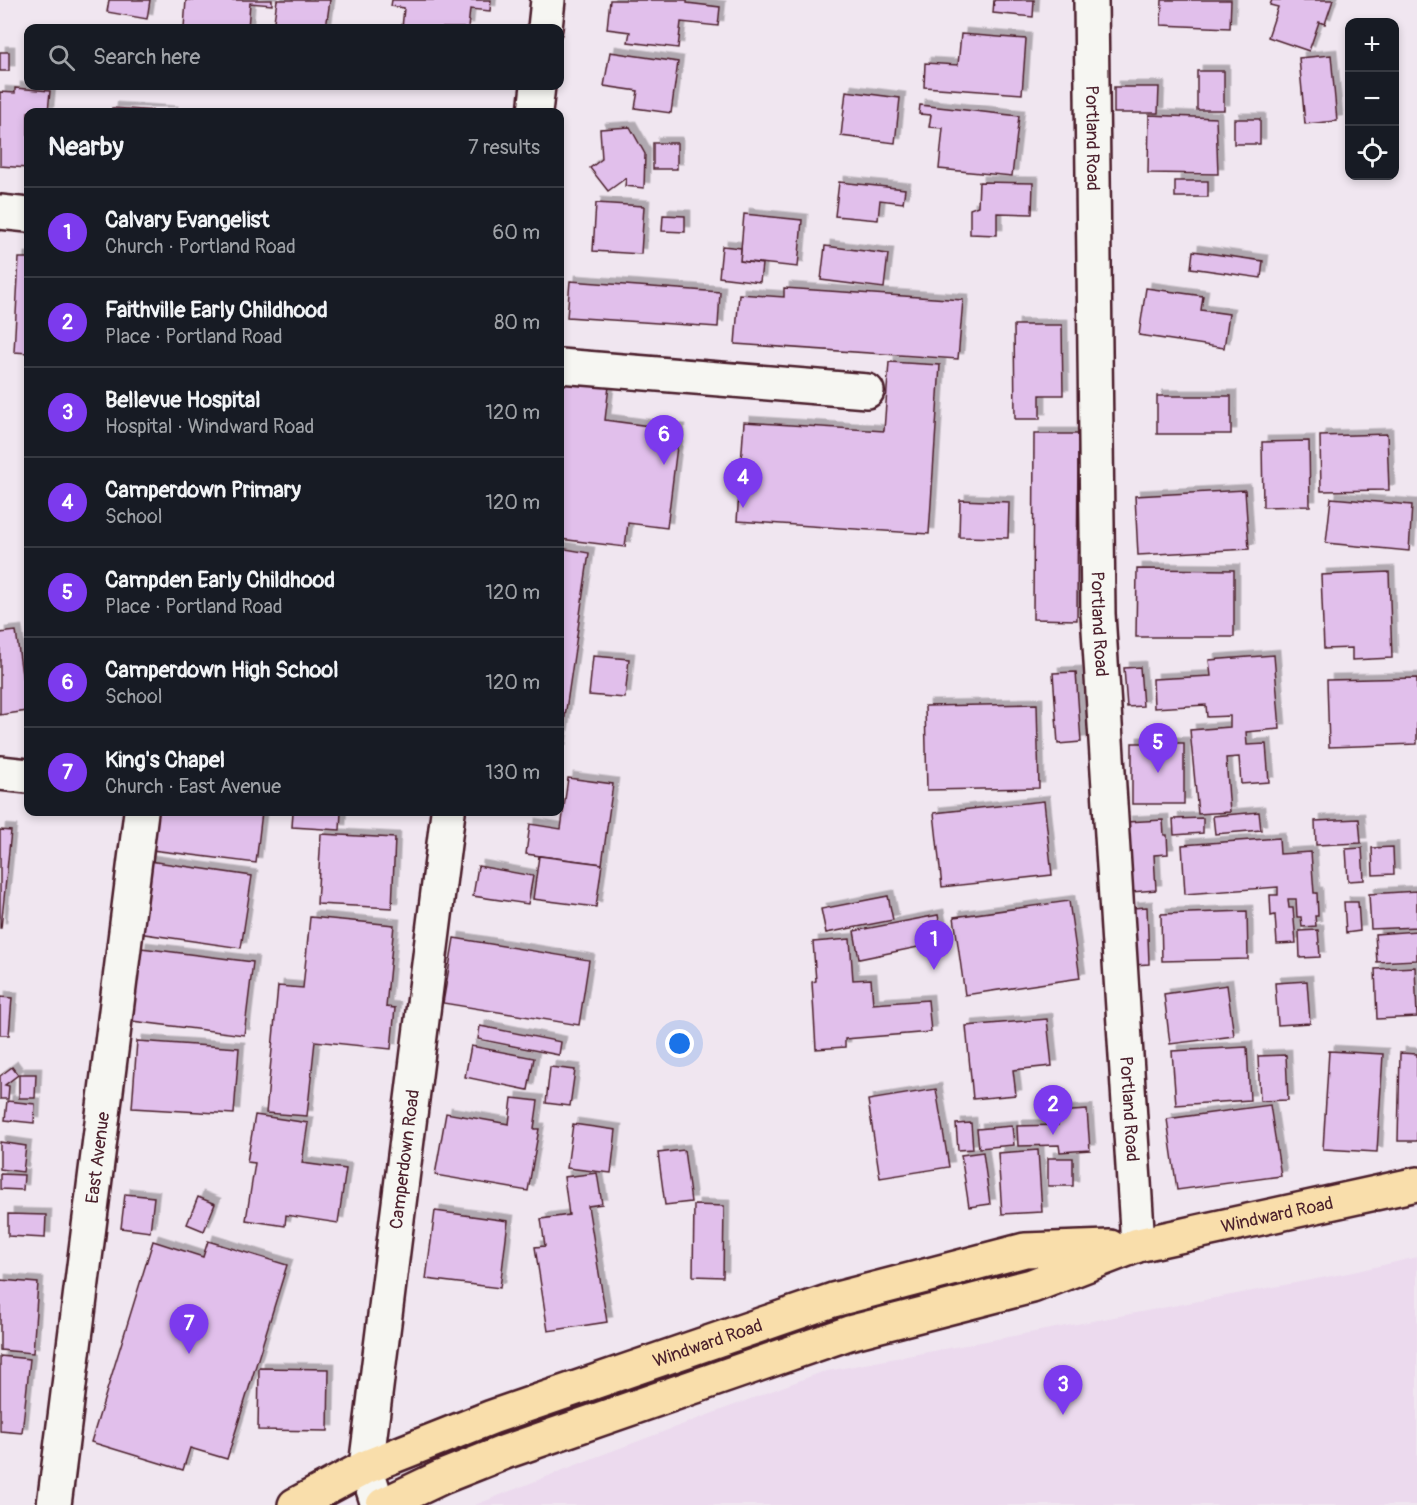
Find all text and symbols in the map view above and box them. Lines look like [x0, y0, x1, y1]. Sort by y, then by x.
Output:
map controls [1345, 18, 1399, 180]
button: + [1345, 18, 1399, 72]
search box [24, 24, 564, 90]
icon: search [45, 41, 78, 74]
text: Search here [93, 43, 200, 71]
button: − [1345, 72, 1399, 126]
street label: Portland Road [1080, 85, 1104, 191]
button: locate [1345, 126, 1399, 180]
text: Nearby [48, 131, 124, 163]
text: 7 results [468, 135, 540, 160]
text: Calvary Evangelist [105, 206, 269, 234]
text: 1 [64, 220, 71, 245]
text: 60 m [493, 220, 540, 245]
text: Church · Portland Road [105, 234, 296, 259]
text: Faithville Early Childhood [105, 296, 328, 324]
text: 2 [62, 310, 73, 335]
text: 80 m [494, 310, 540, 335]
text: Place · Portland Road [105, 324, 283, 349]
text: Bellevue Hospital [105, 386, 260, 414]
text: 3 [62, 400, 73, 425]
text: 120 m [485, 400, 540, 425]
text: Hospital · Windward Road [105, 414, 314, 439]
pin: 6 [644, 416, 684, 465]
pin: 4 [724, 458, 762, 508]
text: Camperdown Primary [105, 476, 301, 504]
text: 4 [62, 490, 73, 515]
text: 120 m [485, 490, 540, 515]
text: School [105, 504, 162, 529]
text: Campden Early Childhood [105, 566, 335, 594]
street label: Portland Road [1086, 571, 1113, 677]
text: 5 [62, 580, 73, 605]
text: 120 m [485, 580, 540, 605]
text: Place · Portland Road [105, 594, 283, 619]
text: Camperdown High School [105, 656, 338, 684]
text: 6 [62, 670, 73, 695]
text: 120 m [485, 670, 540, 695]
text: School [105, 684, 162, 709]
pin: 5 [1138, 724, 1178, 773]
text: King's Chapel [105, 746, 225, 774]
text: 7 [62, 760, 73, 785]
text: 130 m [485, 760, 540, 785]
text: Church · East Avenue [105, 774, 281, 799]
pin: 1 [914, 920, 954, 970]
your location [665, 1029, 694, 1058]
street label: Portland Road [1114, 1056, 1144, 1162]
pin: 2 [1034, 1086, 1072, 1135]
street label: Camperdown Road [385, 1088, 425, 1230]
street label: East Avenue [81, 1110, 115, 1205]
street label: Windward Road [1219, 1192, 1335, 1239]
pin: 7 [170, 1304, 208, 1354]
street label: Windward Road [650, 1314, 765, 1373]
pin: 3 [1044, 1366, 1082, 1415]

